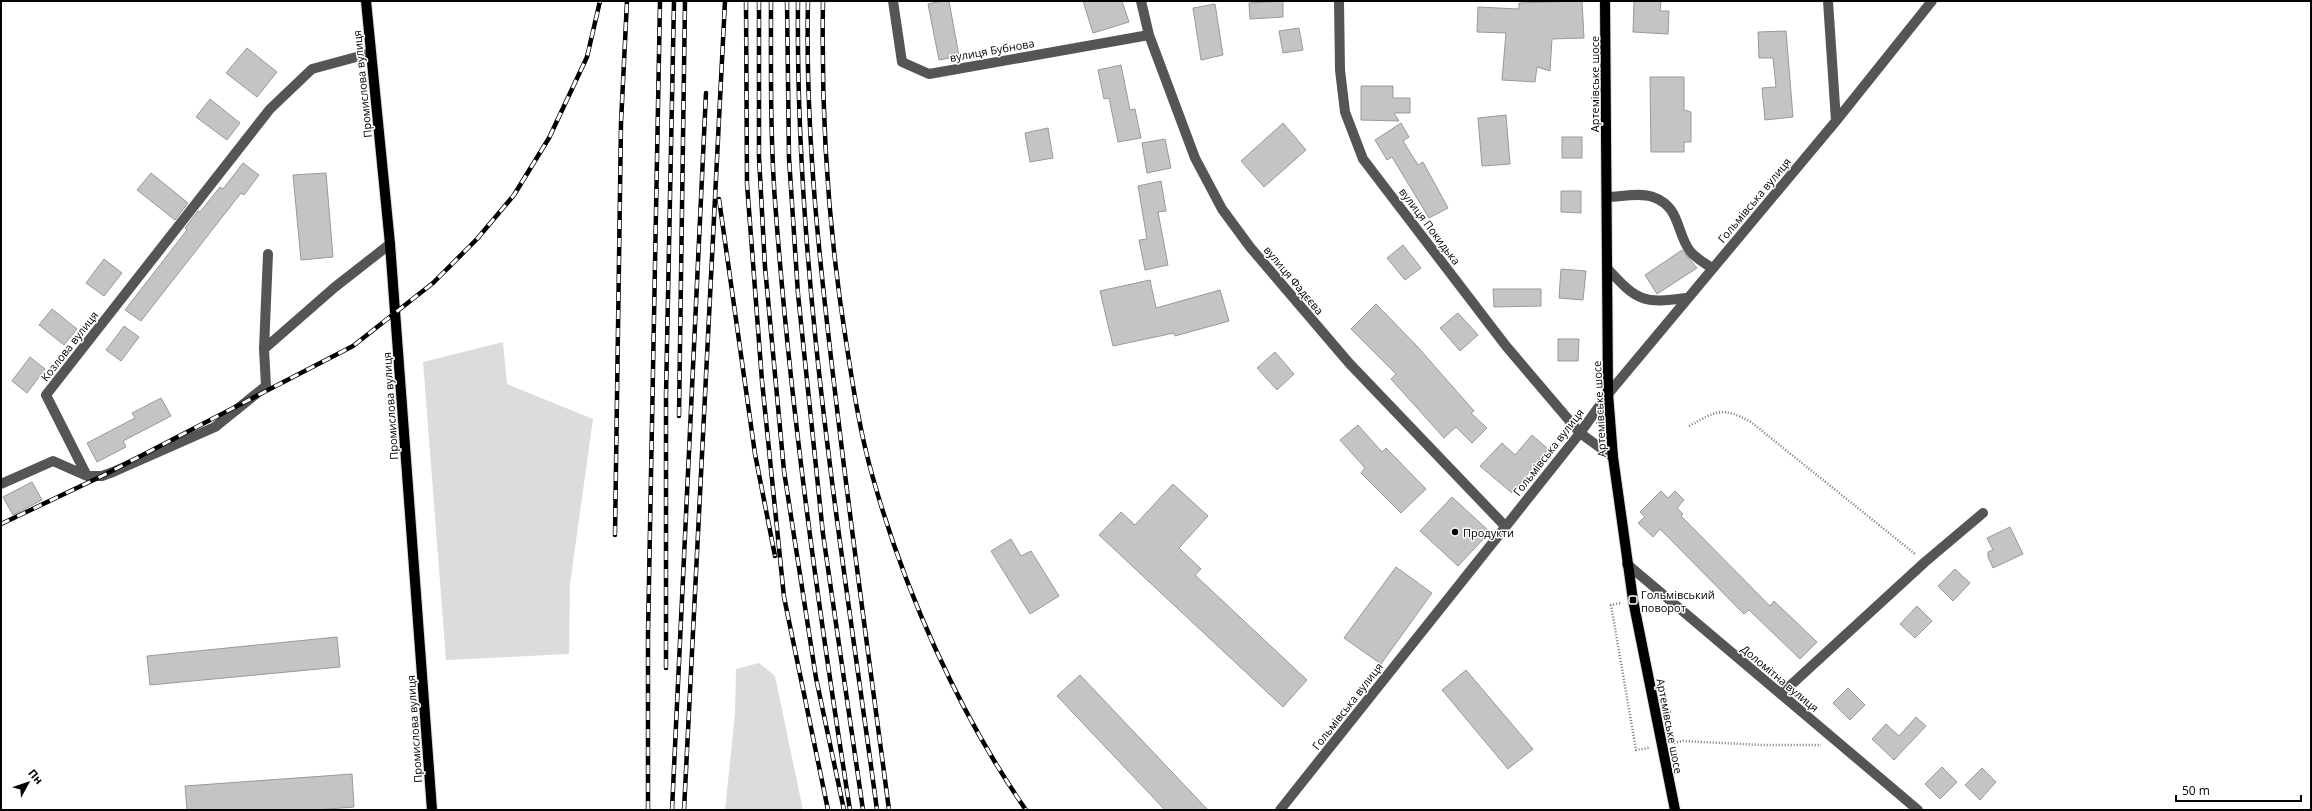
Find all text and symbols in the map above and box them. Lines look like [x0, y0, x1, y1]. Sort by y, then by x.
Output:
street label: Промислова вулиця [349, 30, 375, 138]
street label: вулиця Бубнова [948, 35, 1036, 65]
street label: Артемівське шосе [1587, 36, 1602, 132]
street label: Гольмівська вулиця [1714, 154, 1794, 246]
street label: вулиця Покидька [1396, 184, 1464, 268]
street label: вулиця Фадєєва [1261, 242, 1327, 318]
street label: Козлова вулиця [37, 308, 101, 384]
street label: Промислова вулиця [379, 352, 401, 460]
street label: Артемівське шосе [1589, 360, 1609, 458]
street label: Гольмівська вулиця [1509, 405, 1587, 499]
place label: Продукти [1463, 525, 1514, 540]
marker: Продукти [1450, 527, 1460, 537]
place label: Гольмівський поворот [1641, 587, 1715, 615]
marker: Гольмівський поворот [1628, 595, 1638, 605]
street label: Доломітна вулиця [1738, 641, 1822, 715]
street label: Гольмівська вулиця [1308, 659, 1386, 753]
street label: Промислова вулиця [403, 675, 425, 783]
street label: Артемівське шосе [1653, 677, 1687, 775]
north arrow [8, 763, 48, 803]
text: Пн [25, 765, 47, 787]
scale bar [2176, 777, 2301, 803]
text: 50 m [2182, 782, 2210, 799]

